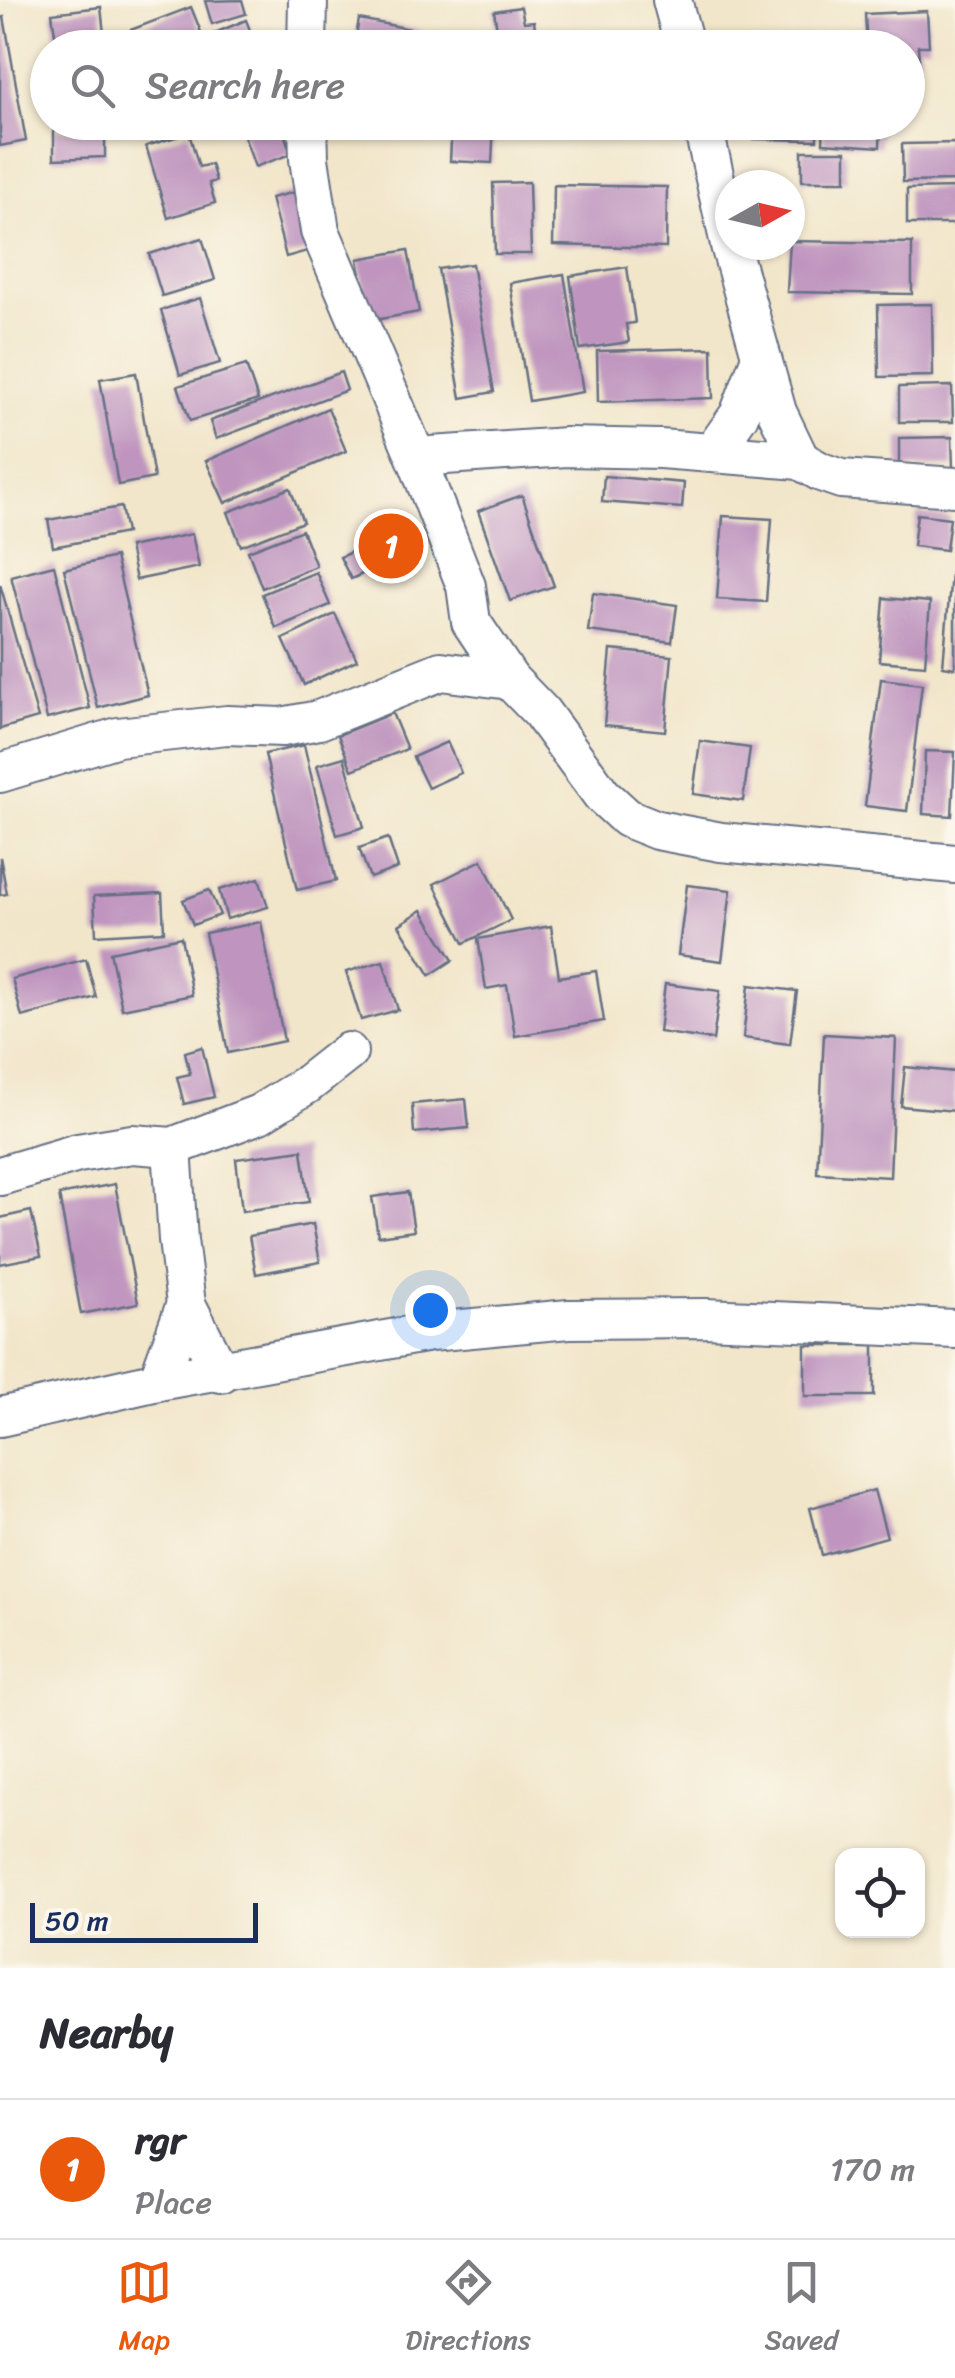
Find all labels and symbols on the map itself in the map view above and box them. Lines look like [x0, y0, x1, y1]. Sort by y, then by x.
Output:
north arrow [715, 170, 805, 260]
pin: 1 [358, 508, 424, 584]
your location [405, 1285, 456, 1336]
scale bar [30, 1898, 258, 1942]

